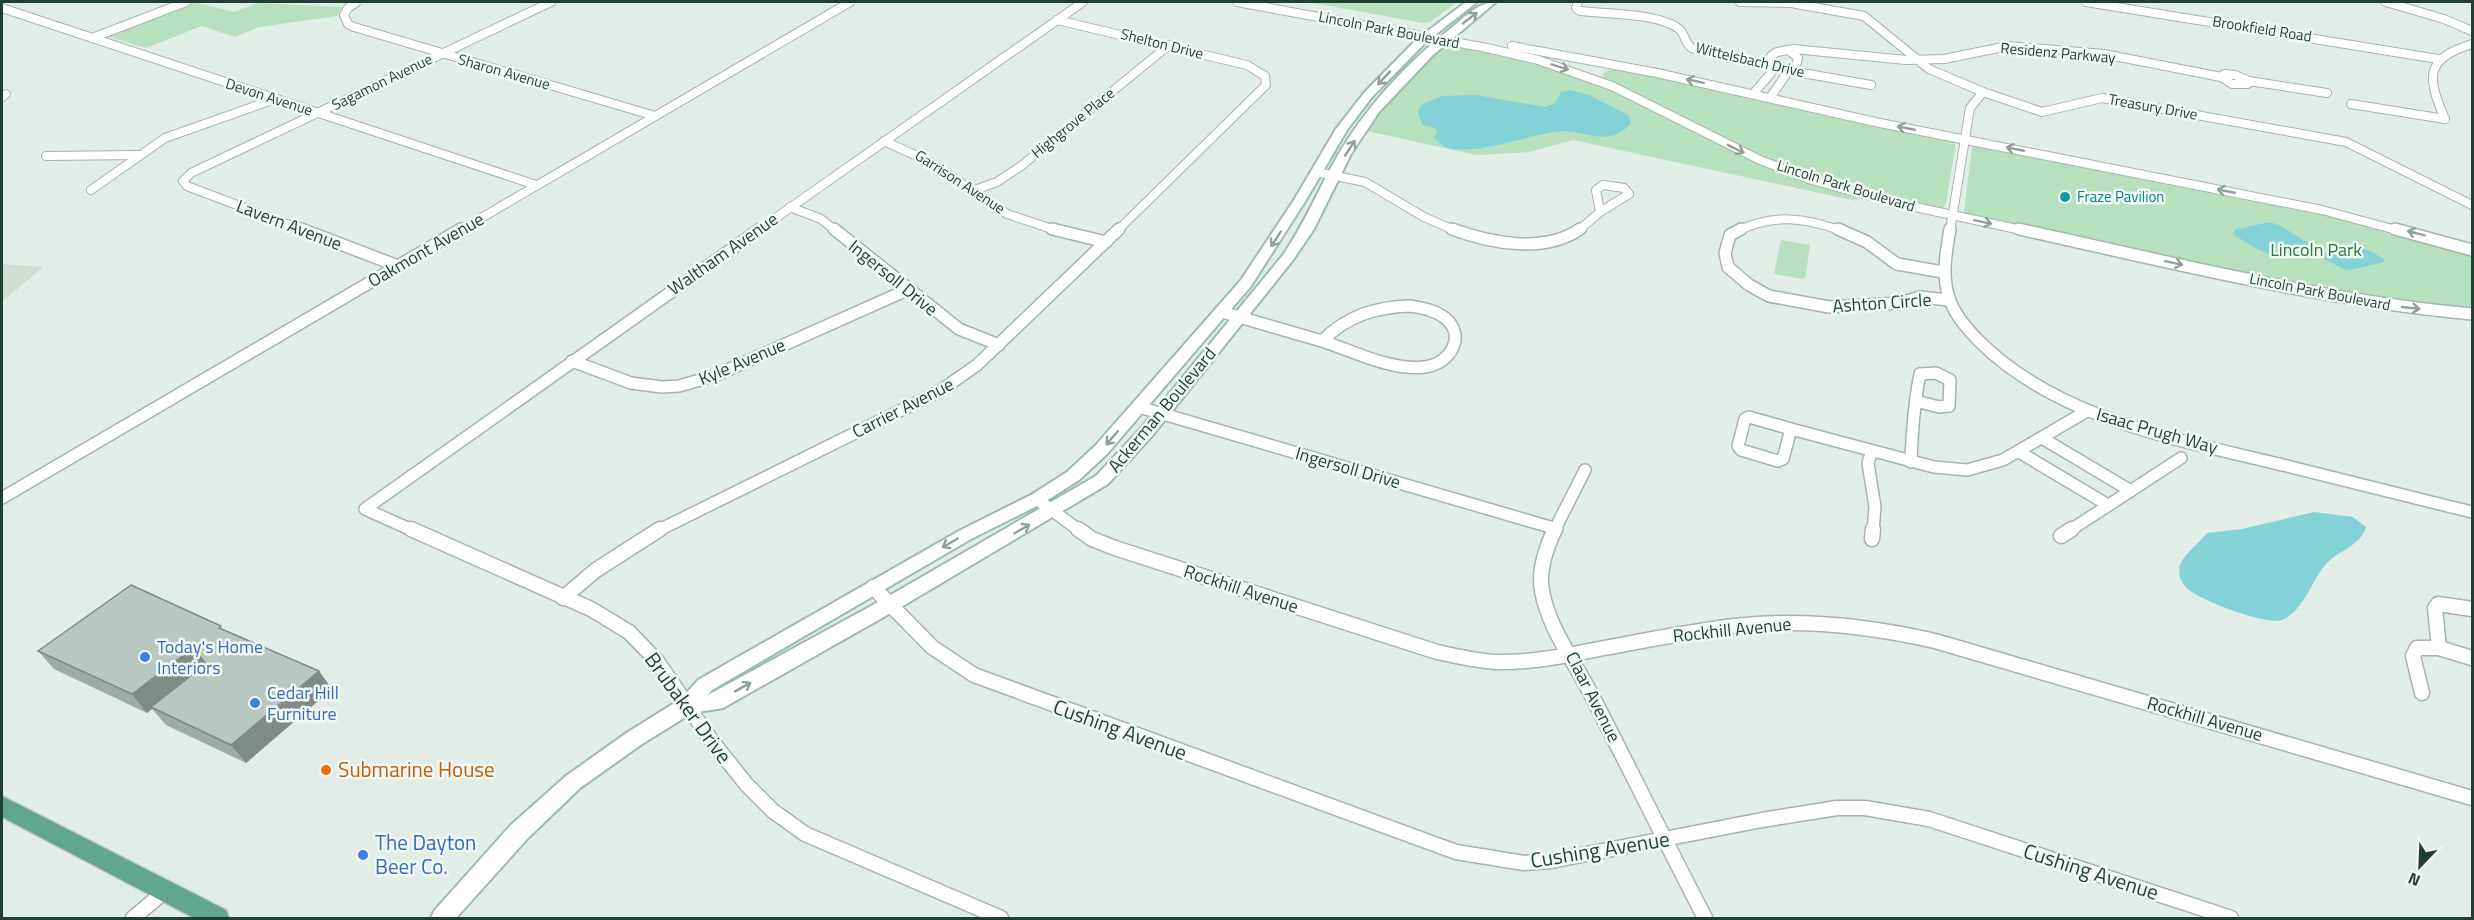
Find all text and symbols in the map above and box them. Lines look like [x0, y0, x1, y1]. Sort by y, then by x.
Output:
street label: Lincoln Park Boulevard [1317, 5, 1462, 54]
street label: Brookfield Road [2211, 9, 2313, 48]
one-way arrow [1461, 11, 1477, 24]
street label: Shelton Drive [1118, 22, 1206, 65]
street label: Wittelsbach Drive [1693, 36, 1807, 83]
street label: Residenz Parkway [2000, 36, 2117, 69]
street label: Sagamon Avenue [327, 47, 436, 116]
street label: Sharon Avenue [455, 47, 553, 96]
one-way arrow [1550, 62, 1569, 73]
one-way arrow [1377, 70, 1392, 85]
street label: Devon Avenue [223, 72, 316, 121]
one-way arrow [1686, 75, 1706, 86]
street label: Highgrove Place [1026, 82, 1119, 164]
street label: Treasury Drive [2107, 87, 2200, 126]
one-way arrow [1897, 122, 1916, 133]
one-way arrow [1344, 140, 1356, 157]
one-way arrow [2006, 143, 2026, 154]
street label: Garrison Avenue [911, 144, 1010, 219]
one-way arrow [1727, 144, 1745, 156]
street label: Lincoln Park Boulevard [1774, 154, 1918, 217]
place label: Fraze Pavilion [2077, 185, 2164, 208]
one-way arrow [2217, 185, 2236, 196]
marker: Fraze Pavilion [2058, 190, 2072, 204]
street label: Lavern Avenue [232, 192, 346, 257]
street label: Oakmont Avenue [363, 205, 489, 294]
street label: Waltham Avenue [662, 205, 783, 302]
one-way arrow [1973, 217, 1992, 228]
one-way arrow [2407, 227, 2426, 239]
one-way arrow [1270, 230, 1282, 247]
street label: Ingersoll Drive [843, 233, 944, 322]
park label: Lincoln Park [2270, 236, 2362, 263]
one-way arrow [2164, 257, 2183, 269]
street label: Lincoln Park Boulevard [2248, 267, 2393, 316]
street label: Ashton Circle [1832, 286, 1932, 319]
one-way arrow [2401, 303, 2421, 314]
street label: Kyle Avenue [694, 331, 789, 392]
street label: Ackerman Boulevard [1101, 341, 1222, 478]
street label: Carrier Avenue [847, 370, 958, 445]
street label: Isaac Prugh Way [2093, 400, 2221, 461]
one-way arrow [1105, 430, 1119, 445]
street label: Ingersoll Drive [1292, 440, 1404, 495]
one-way arrow [1013, 522, 1030, 534]
one-way arrow [942, 538, 959, 550]
street label: Rockhill Avenue [1180, 557, 1302, 620]
street label: Rockhill Avenue [1671, 610, 1793, 649]
place label: Today's Home Interiors [157, 633, 263, 681]
street label: Brubaker Drive [637, 645, 740, 770]
street label: Claar Avenue [1559, 647, 1628, 747]
marker: Today's Home Interiors [138, 650, 152, 664]
place label: Cedar Hill Furniture [267, 679, 339, 727]
one-way arrow [734, 681, 751, 693]
street label: Rockhill Avenue [2144, 689, 2266, 748]
street label: Cushing Avenue [1049, 690, 1192, 768]
marker: Cedar Hill Furniture [248, 696, 262, 710]
place label: Submarine House [338, 753, 495, 785]
marker: Submarine House [319, 763, 333, 777]
street label: Cushing Avenue [1528, 822, 1672, 876]
place label: The Dayton Beer Co. [375, 826, 476, 882]
street label: Cushing Avenue [2020, 834, 2163, 908]
north arrow [2390, 836, 2450, 896]
marker: The Dayton Beer Co. [356, 848, 370, 862]
text: N [2404, 867, 2424, 893]

